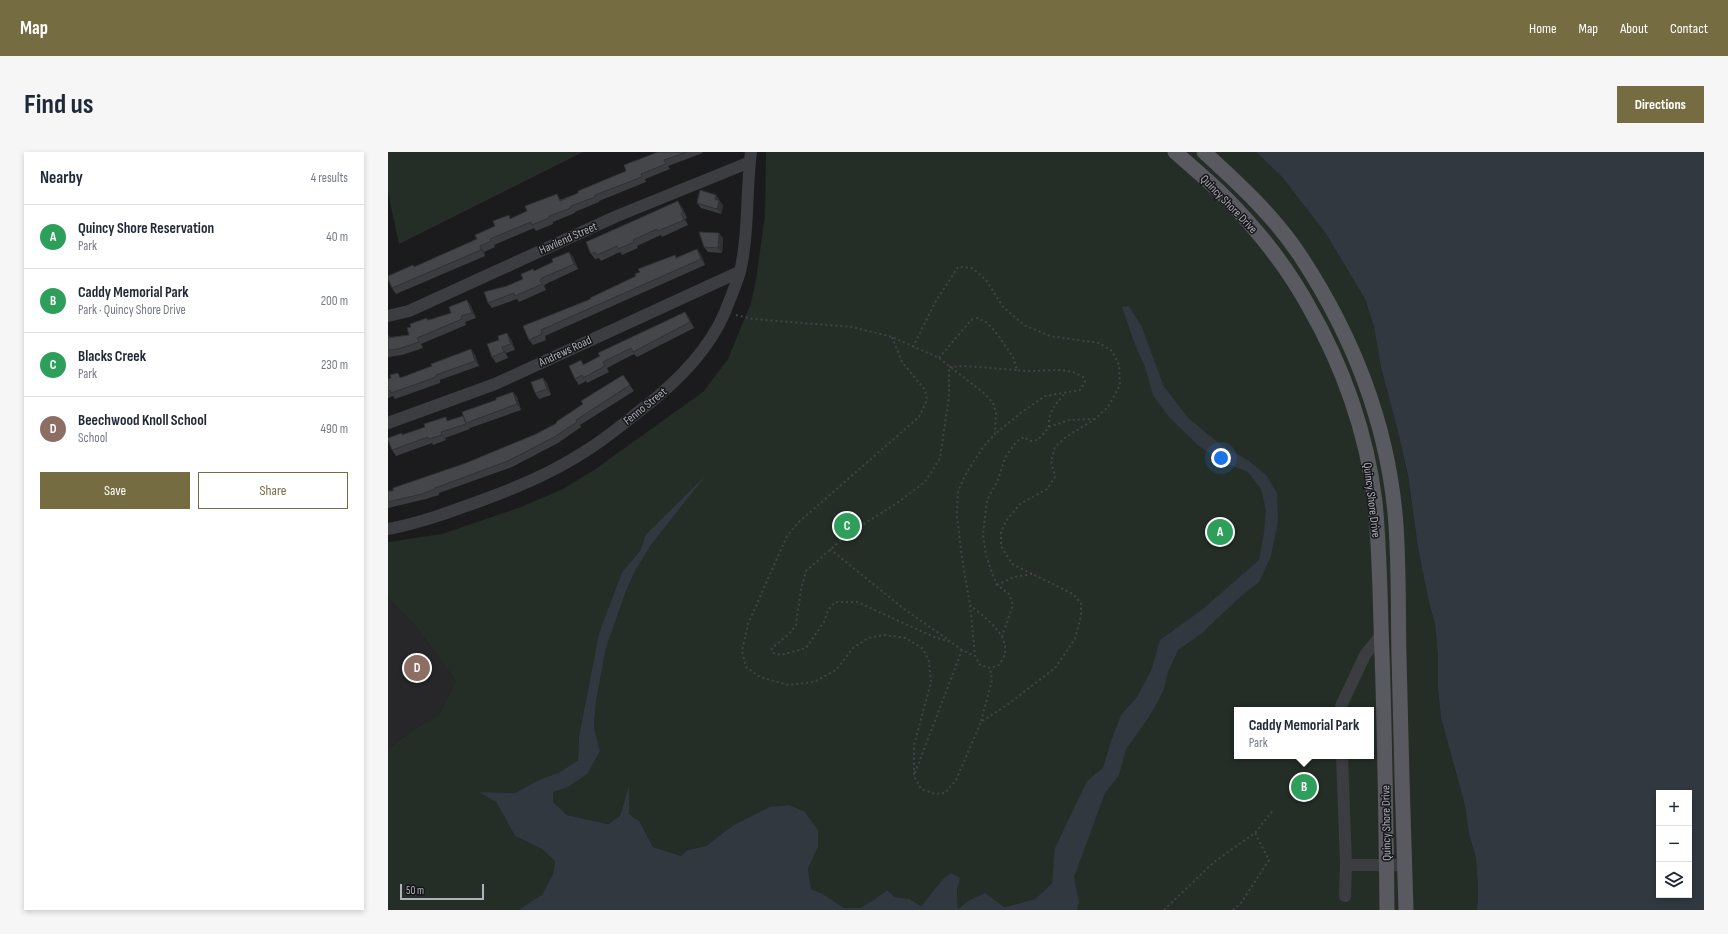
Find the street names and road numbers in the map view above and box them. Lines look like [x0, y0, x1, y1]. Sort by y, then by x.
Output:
street label: Quincy Shore Drive [1197, 172, 1260, 237]
street label: Havilend Street [537, 219, 600, 258]
street label: Andrews Road [536, 333, 594, 371]
street label: Fenno Street [621, 384, 670, 428]
street label: Quincy Shore Drive [1359, 462, 1384, 539]
street label: Quincy Shore Drive [1378, 785, 1395, 861]

